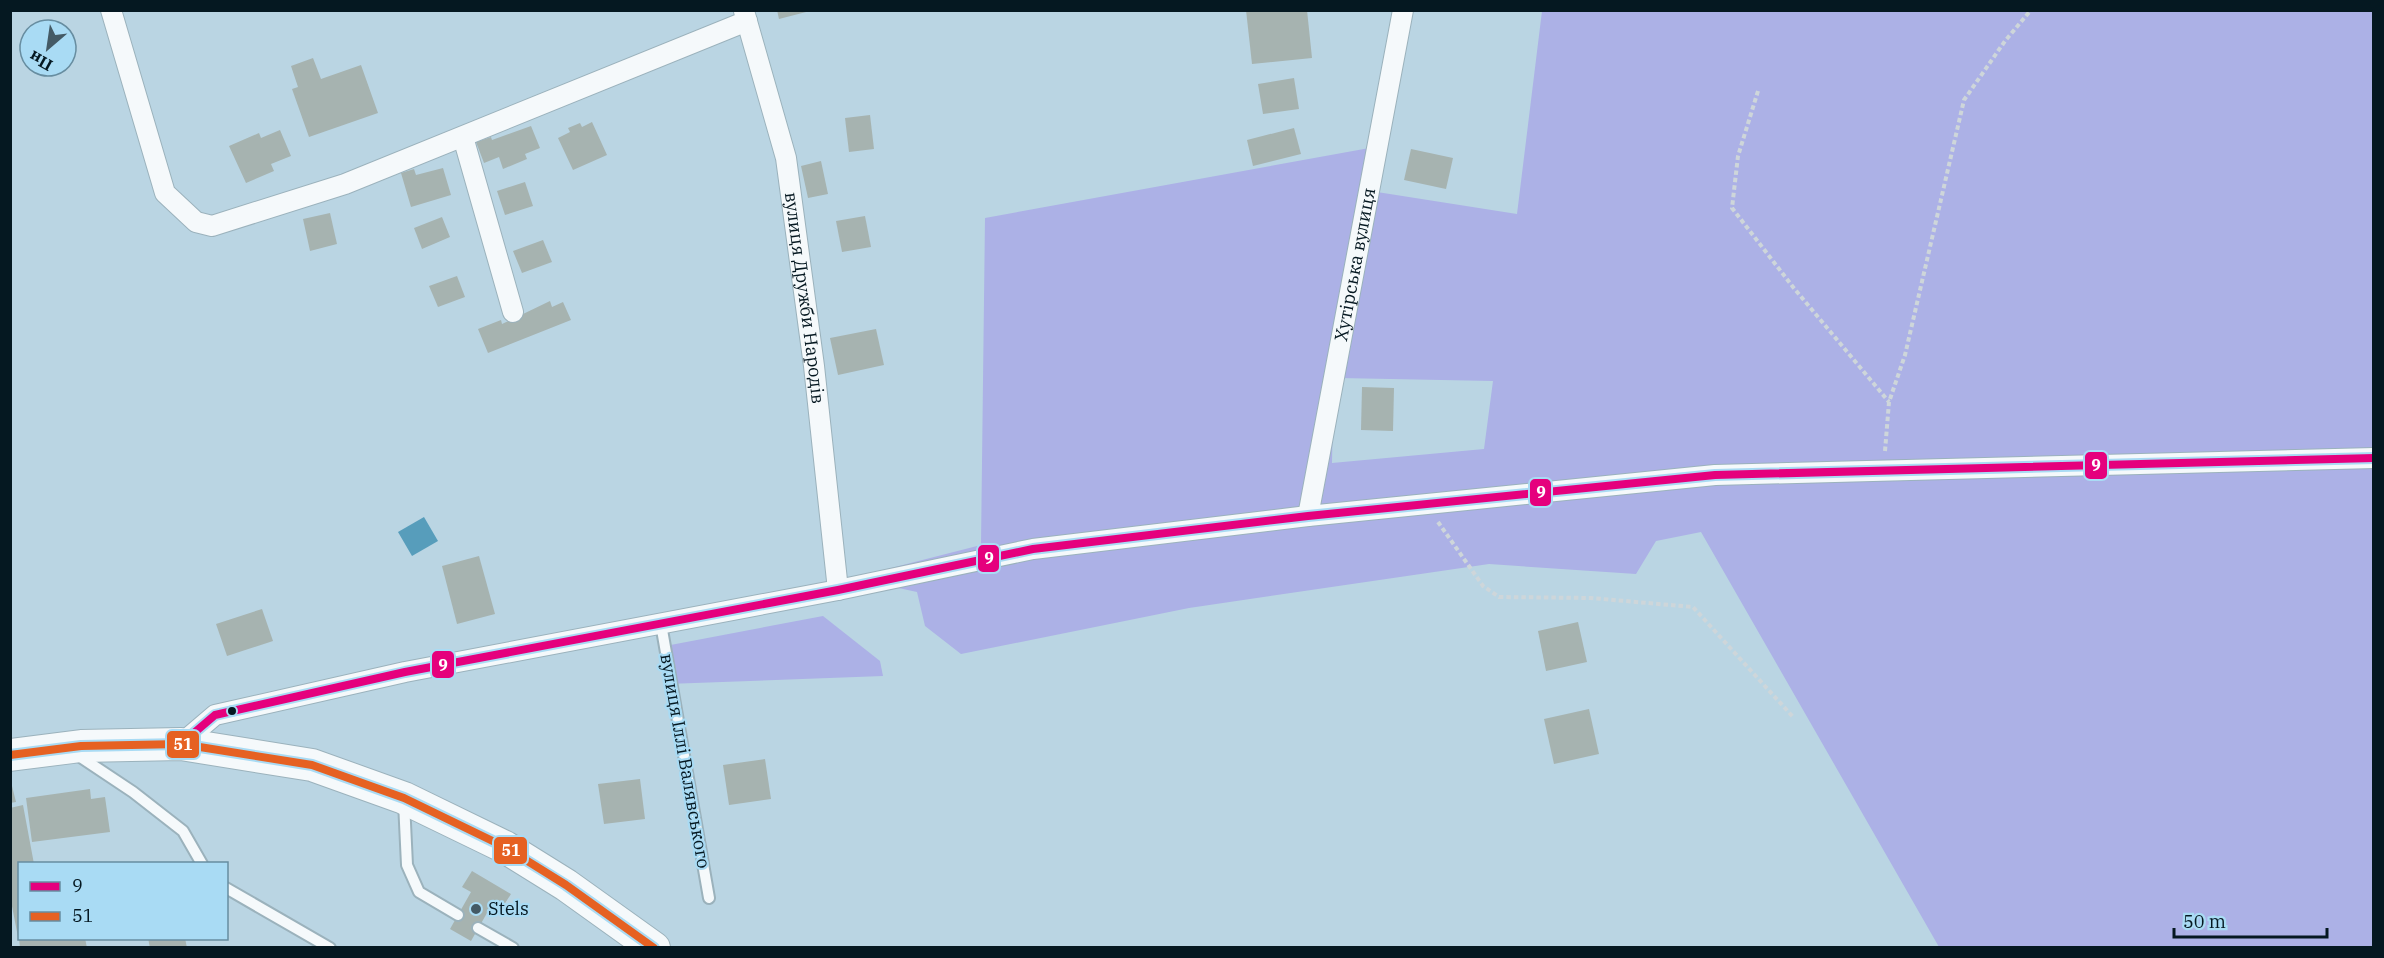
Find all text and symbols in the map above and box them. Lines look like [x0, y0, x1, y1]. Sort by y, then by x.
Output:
north arrow [18, 18, 78, 78]
text: Пн [25, 47, 56, 76]
street label: Хутірська вулиця [1329, 186, 1380, 343]
street label: вулиця Дружби Народів [780, 191, 830, 405]
line badge: 9 [2084, 451, 2108, 480]
text: 9 [2091, 455, 2101, 475]
line badge: 9 [1529, 478, 1552, 507]
text: 9 [1536, 482, 1546, 502]
line badge: 9 [977, 544, 1000, 573]
text: 9 [984, 548, 994, 568]
line badge: 9 [431, 650, 455, 679]
street label: вулиця Іллі Валявського [655, 652, 716, 870]
text: 9 [438, 655, 448, 675]
unlabelled marker [226, 705, 238, 717]
line badge: 51 [166, 730, 200, 759]
text: 51 [173, 734, 193, 754]
line badge: 51 [493, 836, 528, 865]
text: 51 [501, 840, 521, 860]
legend [18, 862, 228, 940]
text: 9 [72, 874, 83, 897]
place label: Stels [488, 897, 529, 920]
scale bar [2174, 901, 2327, 939]
marker: Stels [469, 902, 483, 916]
text: 51 [72, 904, 94, 927]
text: 50 m [2183, 910, 2226, 933]

